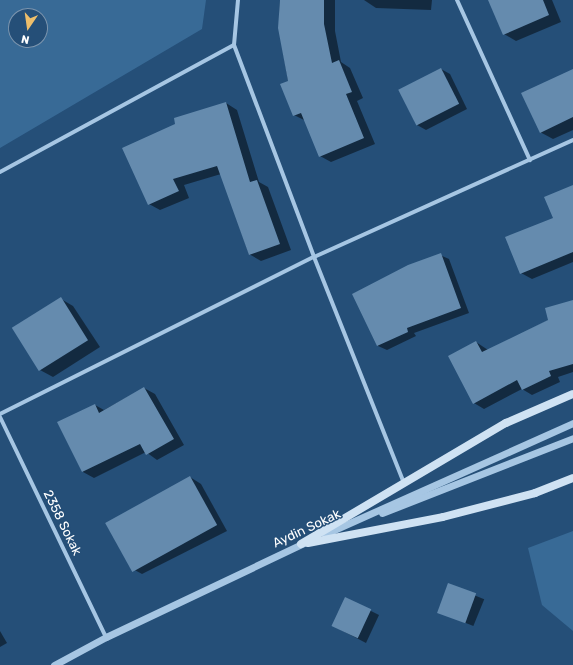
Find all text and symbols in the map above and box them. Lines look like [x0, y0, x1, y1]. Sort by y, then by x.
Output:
north arrow [8, 8, 48, 48]
text: N [20, 32, 31, 46]
street label: 2358 Sokak [40, 488, 84, 558]
street label: Aydin Sokak [271, 506, 343, 552]

